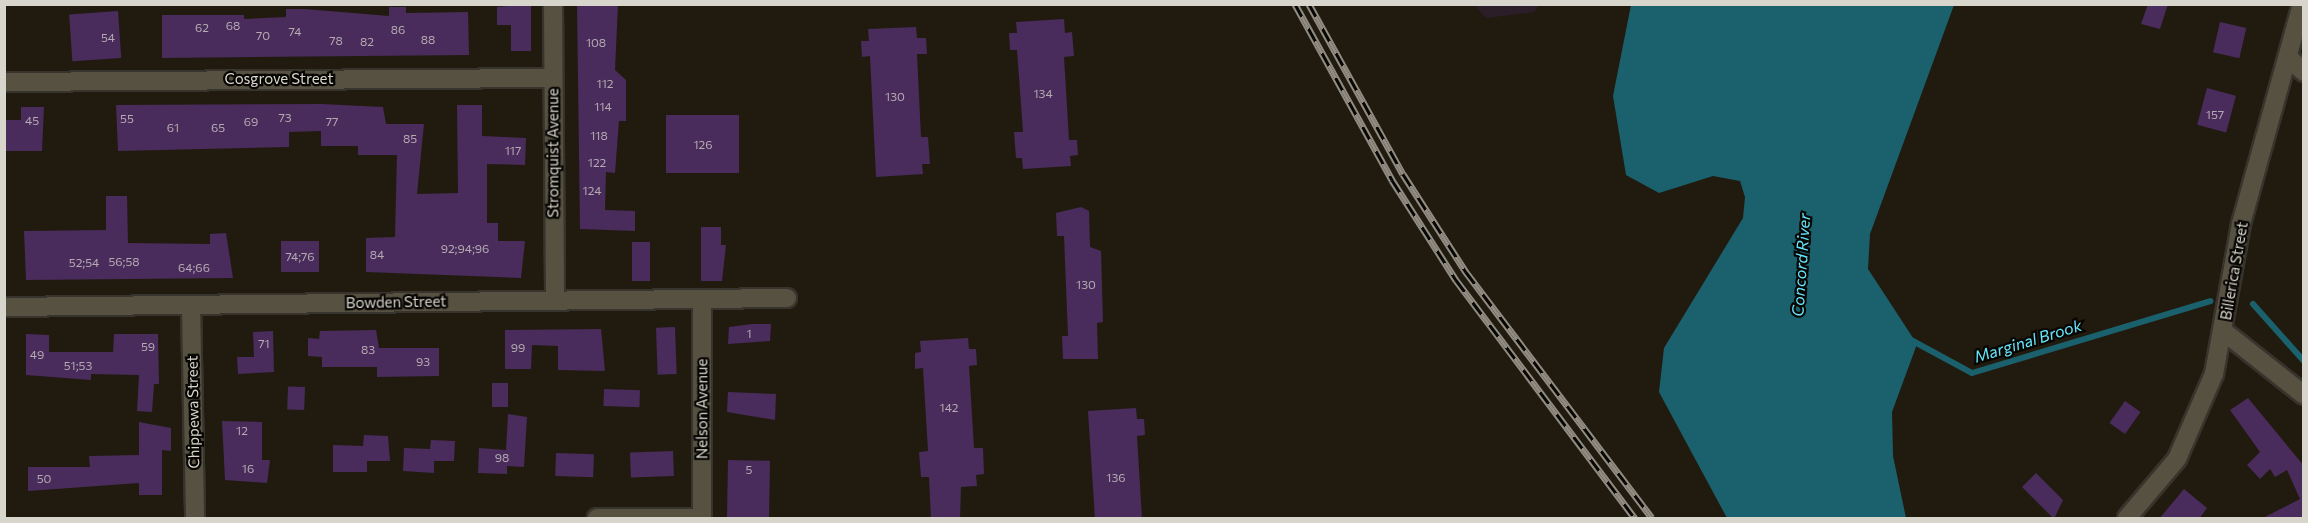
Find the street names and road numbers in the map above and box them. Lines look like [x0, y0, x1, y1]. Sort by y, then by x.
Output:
street label: Cosgrove Street [224, 70, 334, 88]
street label: Stromquist Avenue [544, 88, 562, 218]
street label: Billerica Street [2217, 220, 2251, 322]
street label: Bowden Street [346, 292, 446, 312]
street label: Chippewa Street [183, 355, 203, 469]
street label: Nelson Avenue [693, 359, 711, 459]

